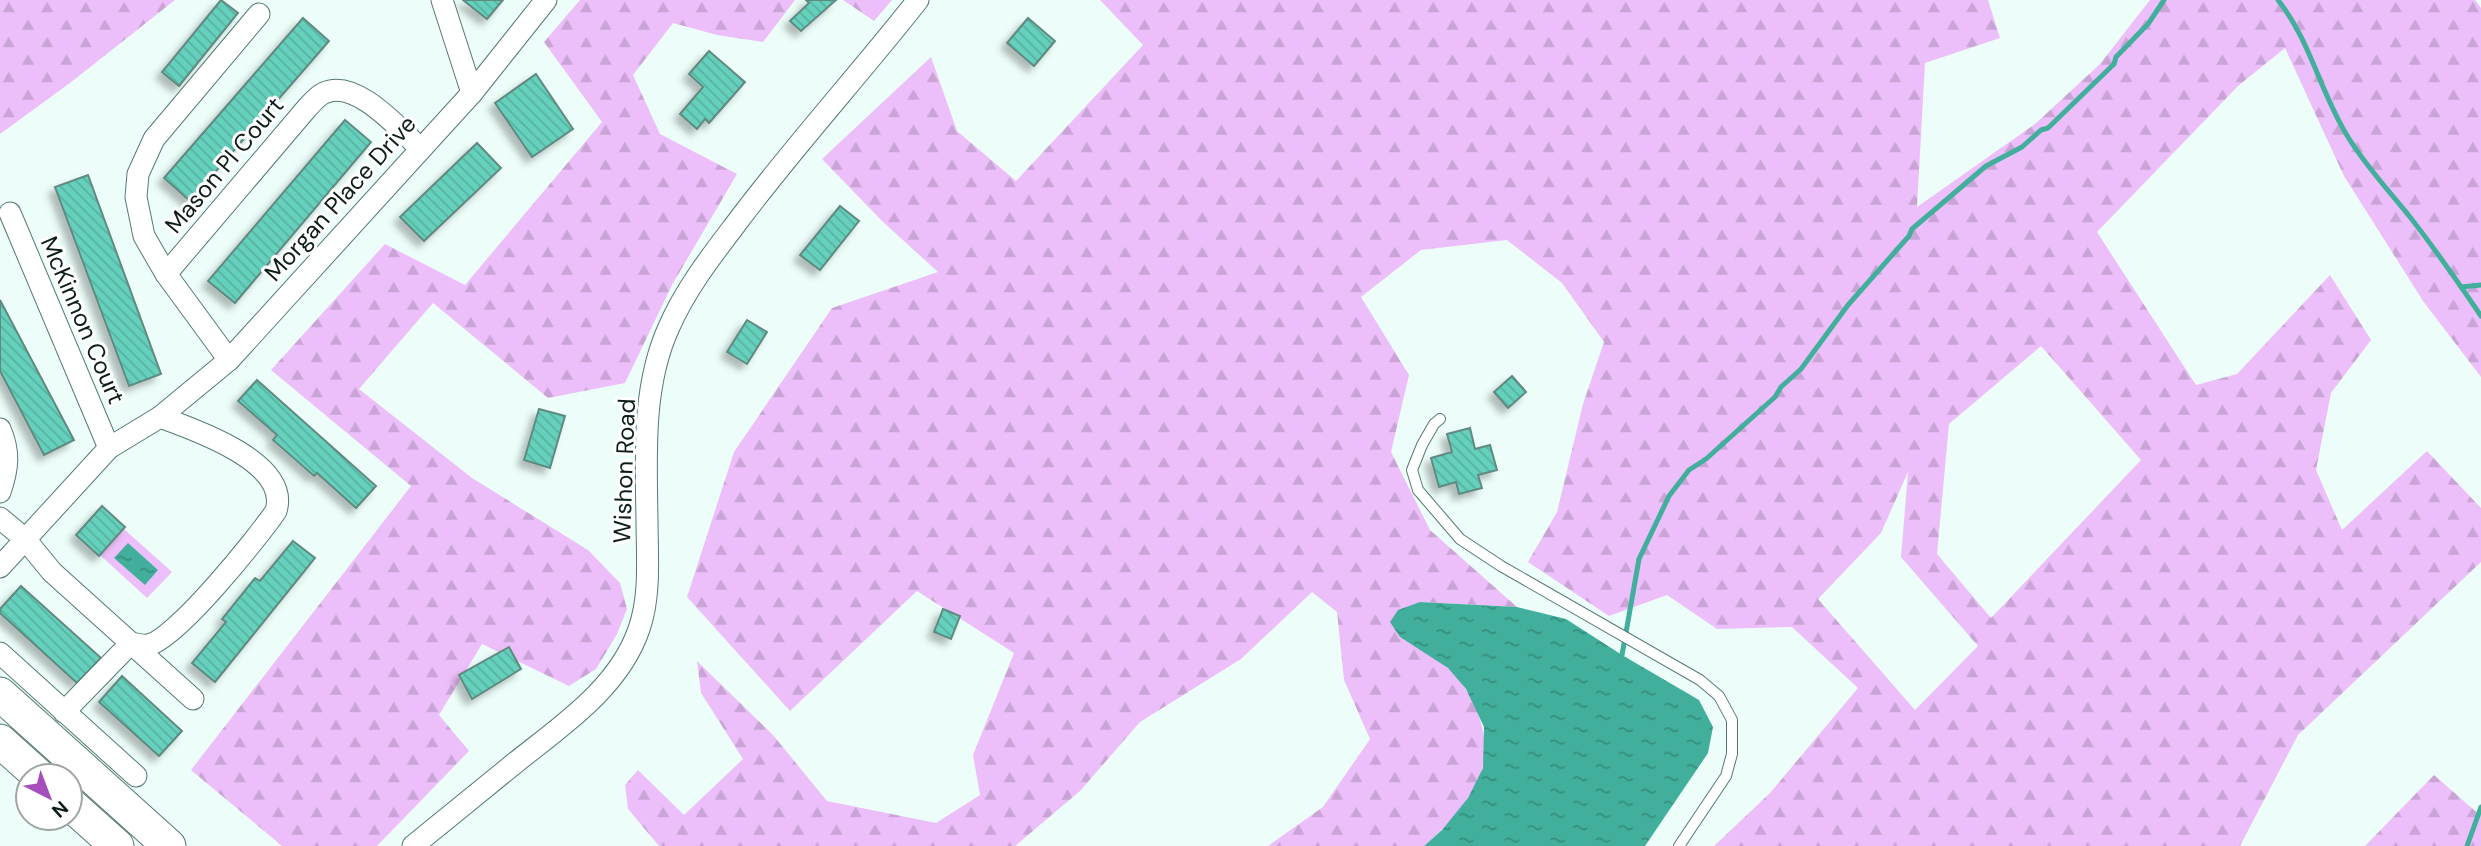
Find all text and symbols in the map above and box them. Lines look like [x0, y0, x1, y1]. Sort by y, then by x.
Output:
street label: Mason Pl Court [158, 90, 290, 240]
street label: Morgan Place Drive [257, 109, 423, 287]
street label: McKinnon Court [34, 232, 132, 408]
street label: Wishon Road [606, 398, 642, 544]
north arrow [14, 762, 84, 832]
text: N [47, 795, 74, 823]

